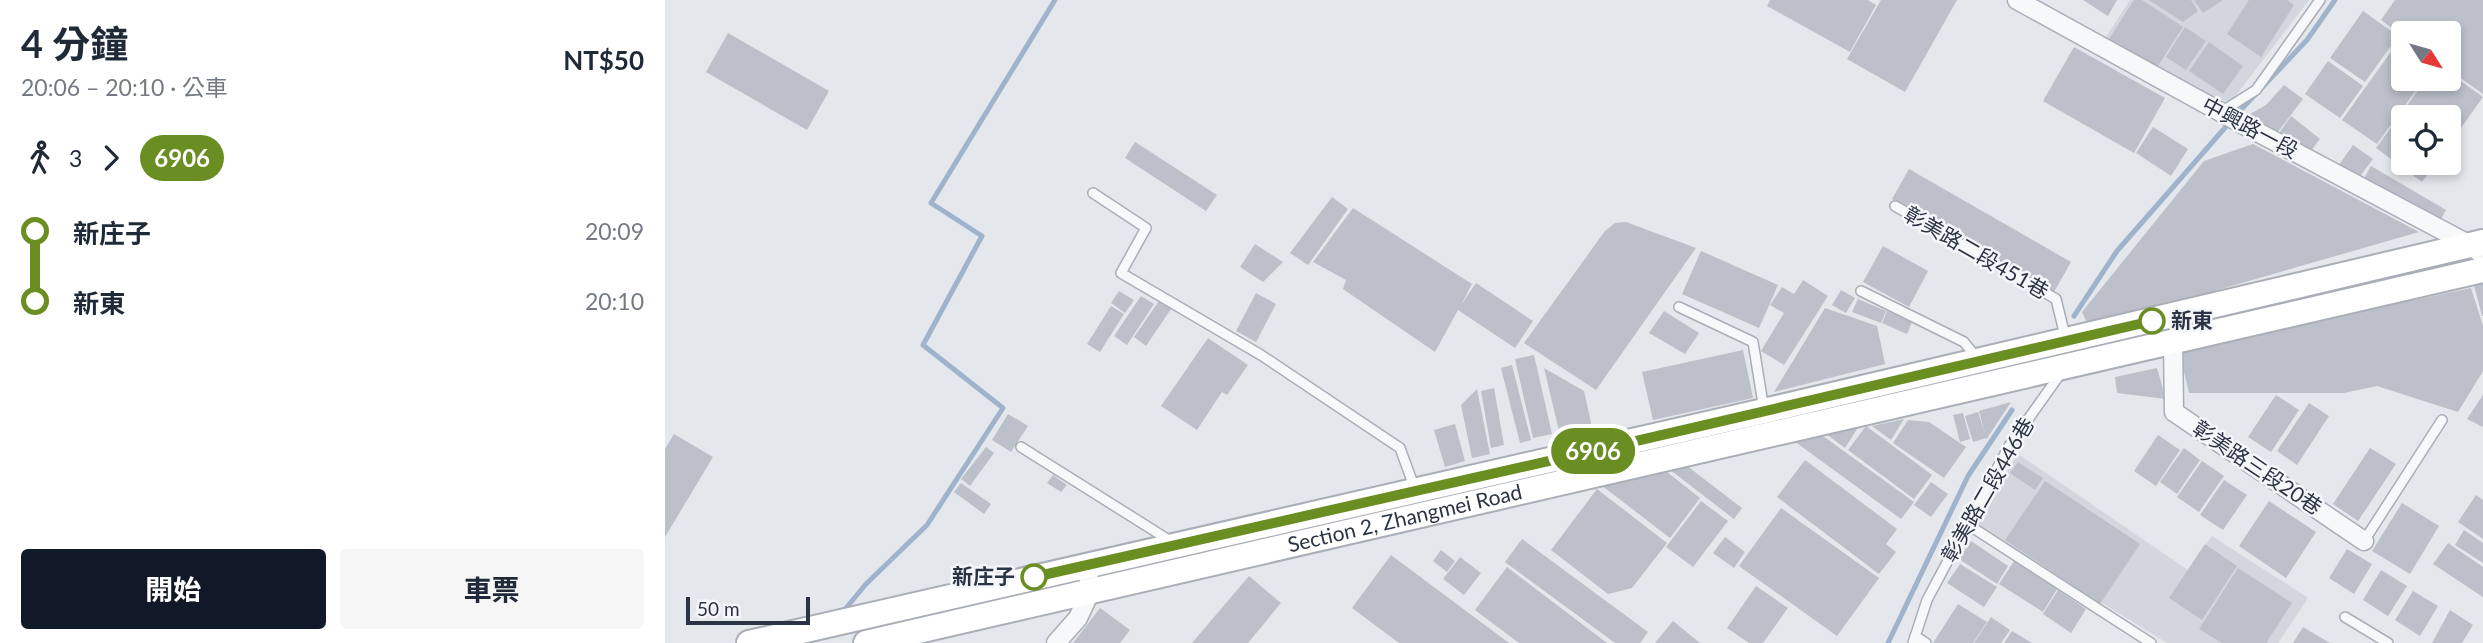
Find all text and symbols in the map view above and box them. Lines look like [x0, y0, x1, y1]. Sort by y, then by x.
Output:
text: 4 分鐘 [21, 20, 128, 66]
north arrow [2391, 21, 2461, 91]
map controls [2391, 21, 2461, 175]
text: NT$50 [563, 44, 644, 76]
text: 20:06 – 20:10 · 公車 [21, 73, 228, 101]
street label: 中興路一段 [2198, 91, 2303, 162]
button: locate [2391, 105, 2461, 175]
icon: walk [21, 139, 59, 177]
icon: forward [92, 139, 130, 177]
text: 6906 [154, 143, 210, 172]
text: 3 [69, 144, 82, 172]
street label: 彰美路二段451巷 [1900, 200, 2053, 303]
text: 新庄子 [73, 217, 151, 249]
text: 20:09 [585, 217, 644, 245]
text: 新東 [73, 287, 125, 319]
text: 20:10 [585, 287, 644, 315]
place label: 新東 [2171, 307, 2213, 332]
marker: 新東 [2139, 308, 2165, 334]
street label: 彰美路二段446巷 [1935, 413, 2038, 566]
street label: 彰美路三段20巷 [2189, 414, 2327, 519]
line badge: 6906 [1544, 428, 1642, 474]
text: 6906 [1565, 436, 1621, 465]
street label: Section 2, Zhangmei Road [1285, 478, 1524, 556]
button: 開始 [21, 549, 326, 629]
button: 車票 [340, 549, 644, 629]
place label: 新庄子 [952, 563, 1015, 588]
marker: 新庄子 [1021, 564, 1047, 590]
scale bar [686, 594, 810, 626]
text: 50 m [697, 597, 740, 620]

